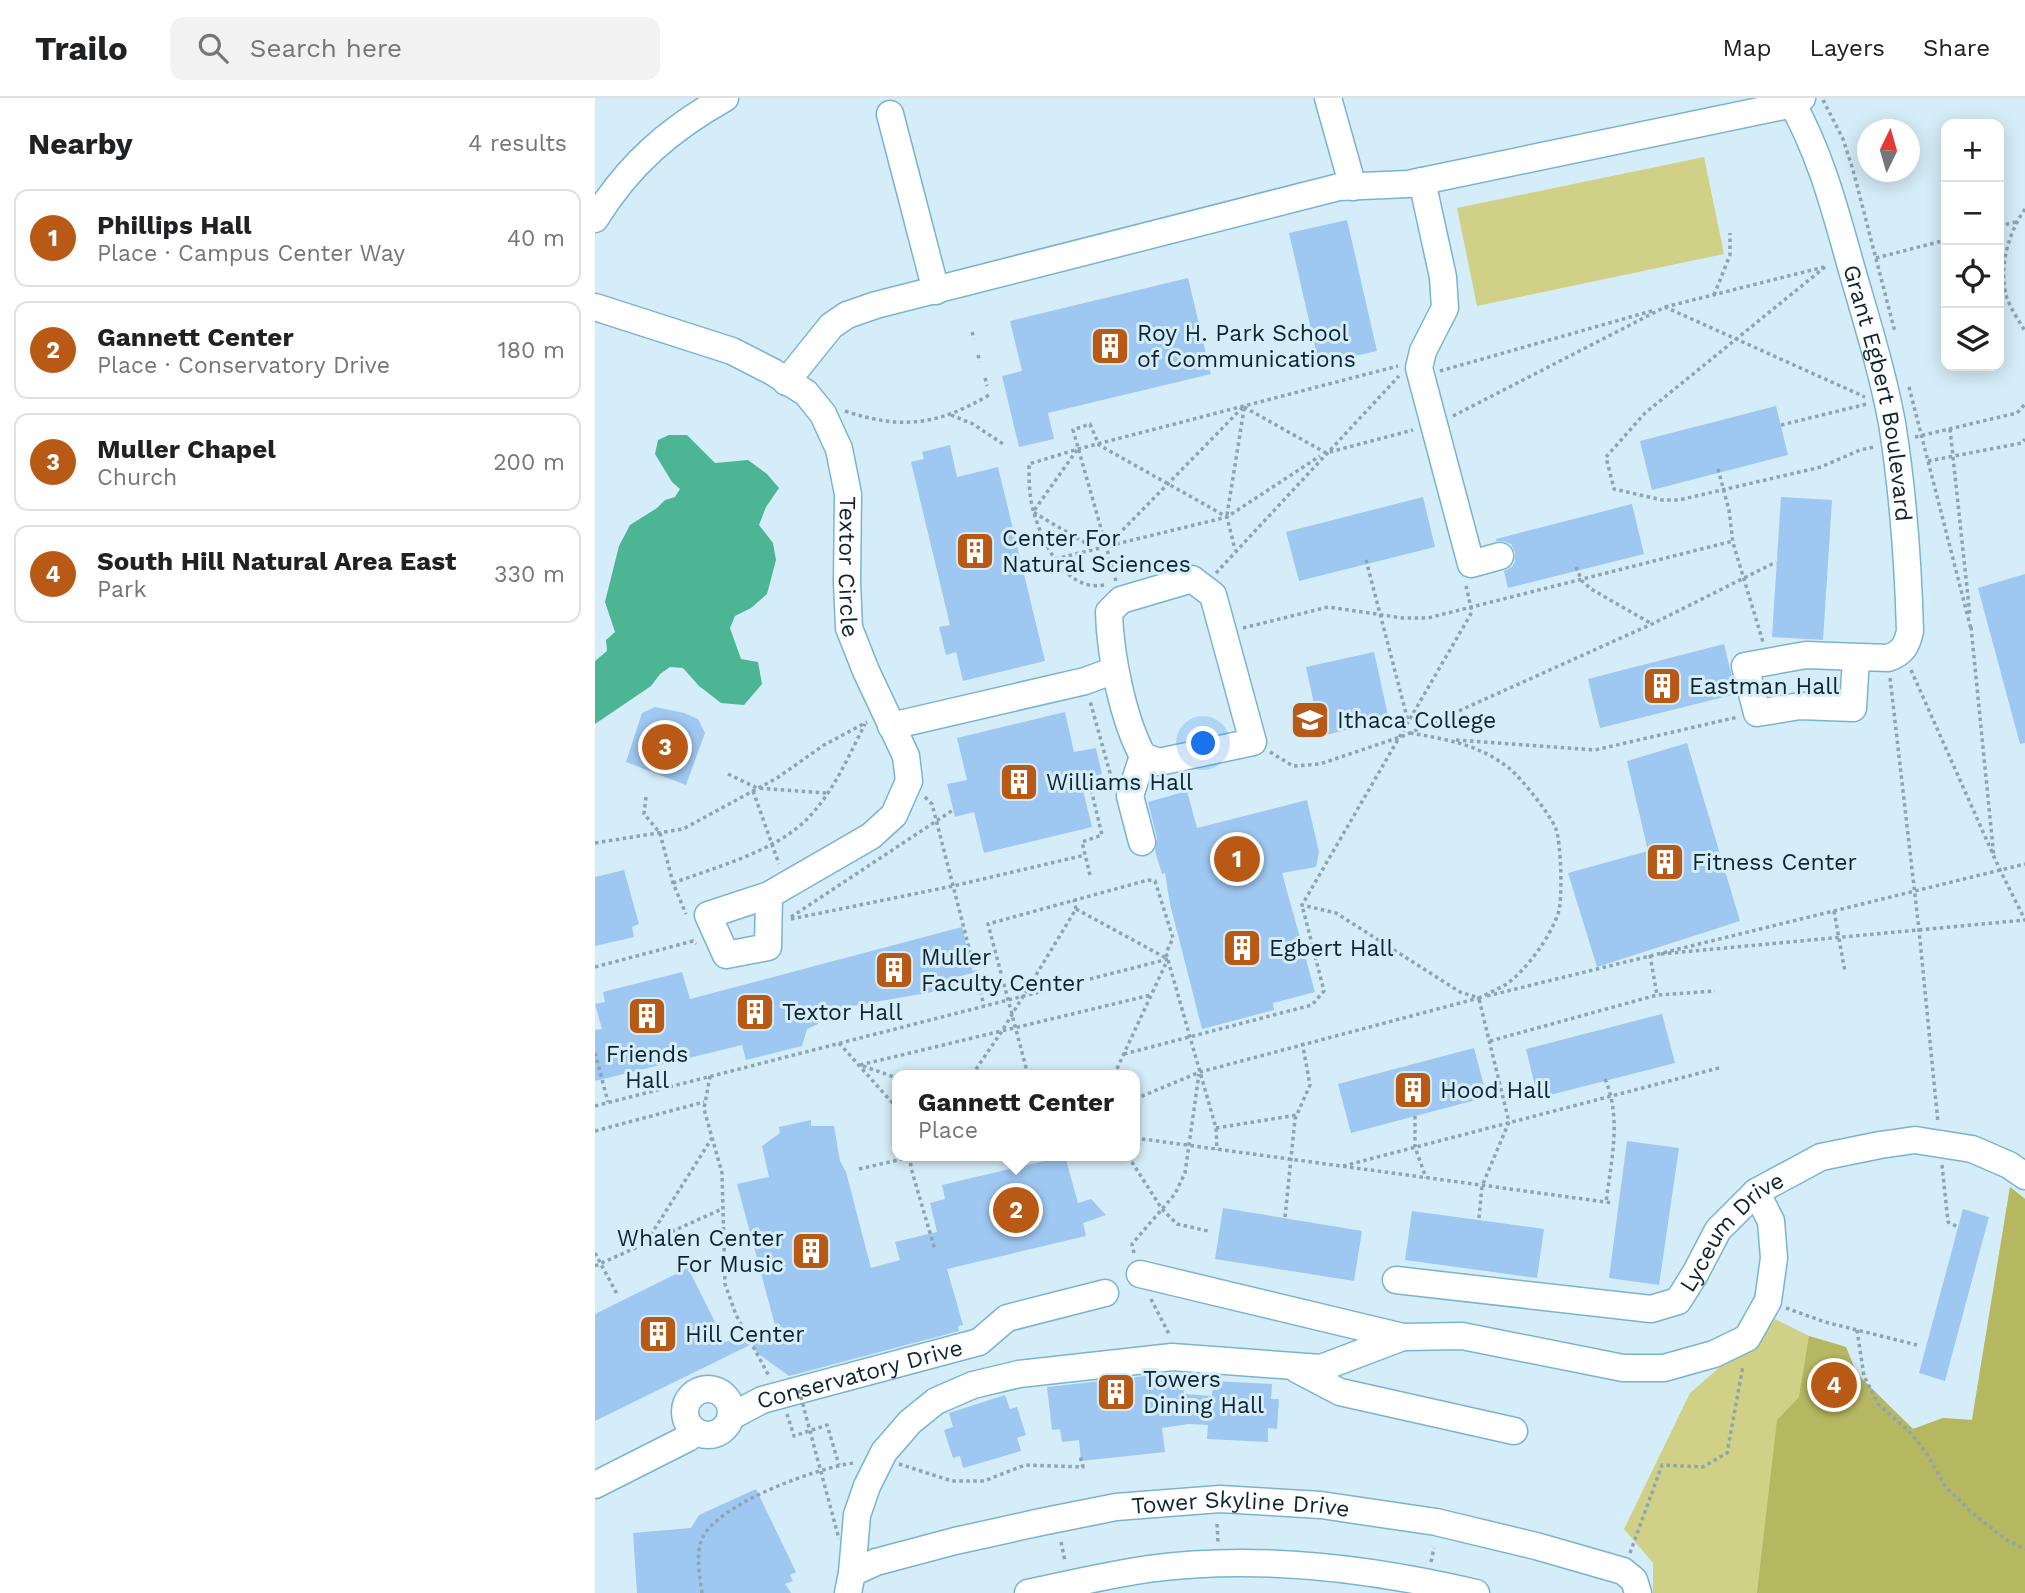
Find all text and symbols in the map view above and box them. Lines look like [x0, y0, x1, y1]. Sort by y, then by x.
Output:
search box [170, 17, 660, 80]
text: Trailo [35, 29, 128, 68]
icon: search [194, 29, 232, 67]
text: Search here [250, 33, 402, 63]
text: Map [1723, 34, 1771, 62]
text: Layers [1809, 34, 1885, 62]
text: Share [1923, 34, 1990, 62]
north arrow [1857, 119, 1920, 182]
map controls [1941, 119, 2004, 371]
button: + [1941, 119, 2004, 182]
text: Nearby [28, 126, 133, 161]
text: 4 results [468, 130, 567, 157]
button: − [1941, 182, 2004, 245]
text: Phillips Hall [97, 210, 252, 240]
text: 1 [48, 225, 58, 252]
text: 40 m [507, 225, 565, 252]
text: Place · Campus Center Way [97, 240, 405, 267]
button: locate [1941, 245, 2004, 308]
street label: Grant Egbert Boulevard [1838, 262, 1917, 523]
button: layers [1941, 308, 2004, 371]
place label: Roy H. Park School of Communications [1137, 320, 1356, 373]
text: Gannett Center [97, 322, 294, 352]
building icon: Roy H. Park School of Communications [1089, 325, 1131, 367]
text: 2 [46, 337, 60, 364]
text: 180 m [498, 337, 565, 364]
text: Place · Conservatory Drive [97, 352, 390, 379]
text: Muller Chapel [97, 434, 276, 464]
text: 3 [46, 449, 60, 476]
text: 200 m [493, 449, 565, 476]
text: Church [97, 464, 177, 491]
street label: Textor Circle [833, 496, 865, 641]
place label: Center For Natural Sciences [1002, 525, 1191, 578]
building icon: Center For Natural Sciences [954, 530, 996, 572]
text: South Hill Natural Area East [97, 546, 457, 576]
text: 4 [46, 561, 60, 588]
text: 330 m [494, 561, 565, 588]
text: Park [97, 576, 146, 603]
building icon: Eastman Hall [1641, 665, 1683, 707]
place label: Eastman Hall [1689, 673, 1839, 700]
school or university icon: Ithaca College [1289, 699, 1331, 741]
place label: Ithaca College [1337, 707, 1496, 734]
pin: 3 [642, 721, 688, 773]
your location [1186, 726, 1220, 760]
building icon: Williams Hall [998, 761, 1040, 803]
place label: Williams Hall [1046, 769, 1193, 796]
pin: 1 [1214, 833, 1260, 885]
building icon: Fitness Center [1644, 841, 1686, 883]
place label: Fitness Center [1692, 849, 1857, 876]
building icon: Egbert Hall [1221, 927, 1263, 969]
place label: Egbert Hall [1269, 935, 1394, 962]
place label: Muller Faculty Center [921, 944, 1085, 997]
building icon: Muller Faculty Center [873, 949, 915, 991]
building icon: Textor Hall [734, 991, 776, 1033]
building icon: Friends Hall [626, 995, 668, 1037]
place label: Textor Hall [782, 999, 902, 1026]
place label: Friends Hall [606, 1041, 688, 1094]
building icon: Hood Hall [1392, 1069, 1434, 1111]
popup [892, 1070, 1140, 1161]
place label: Hood Hall [1440, 1077, 1550, 1104]
text: Gannett Center [918, 1087, 1114, 1117]
text: Place [918, 1117, 978, 1144]
street label: Lyceum Drive [1674, 1166, 1788, 1297]
pin: 2 [993, 1184, 1039, 1236]
place label: Whalen Center For Music [617, 1225, 784, 1278]
building icon: Whalen Center For Music [790, 1230, 832, 1272]
building icon: Hill Center [637, 1313, 679, 1355]
place label: Hill Center [685, 1321, 805, 1348]
street label: Conservatory Drive [754, 1333, 966, 1414]
pin: 4 [1811, 1359, 1857, 1411]
place label: Towers Dining Hall [1143, 1366, 1264, 1419]
building icon: Towers Dining Hall [1095, 1371, 1137, 1413]
street label: Tower Skyline Drive [1130, 1485, 1352, 1523]

